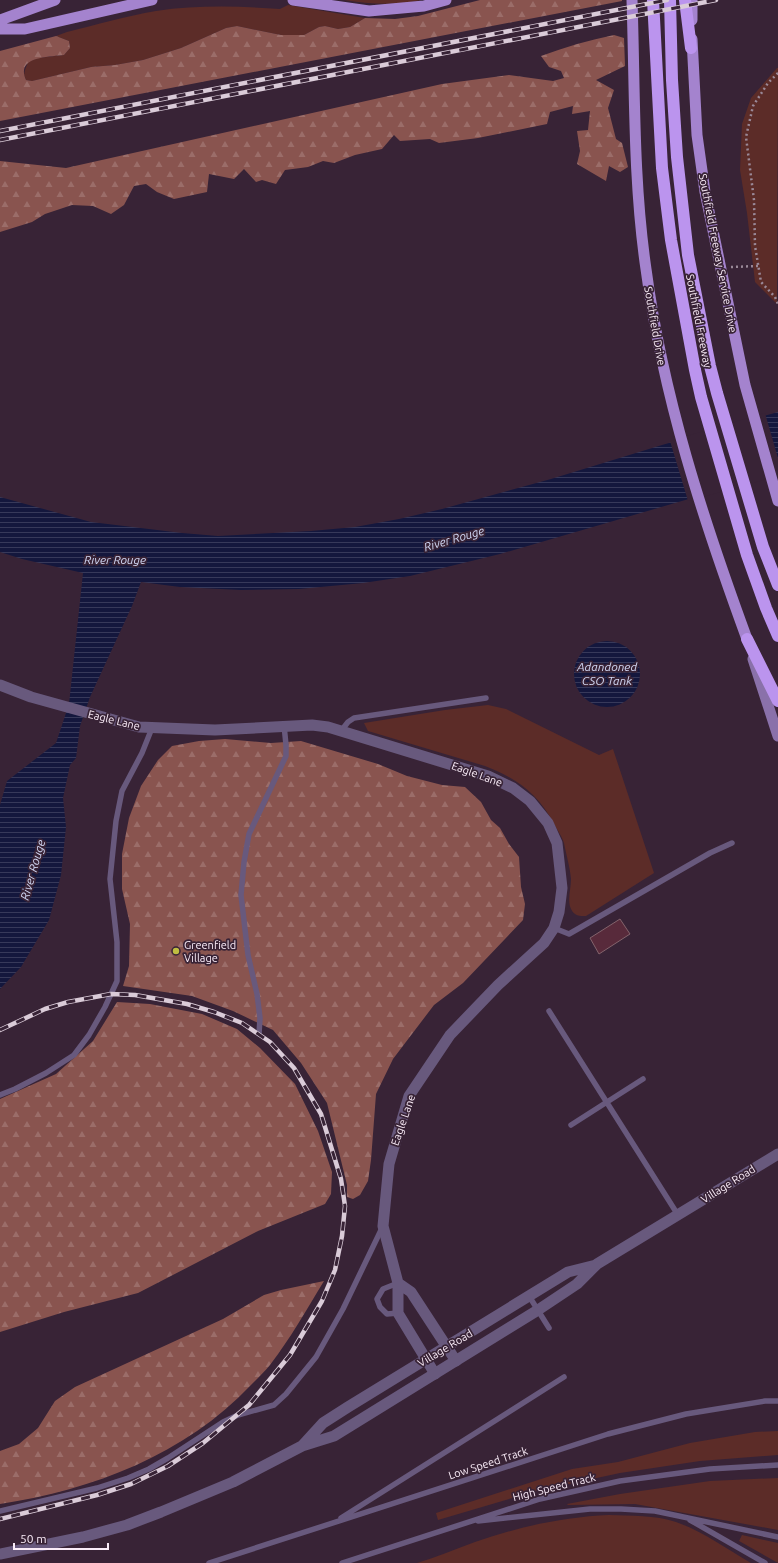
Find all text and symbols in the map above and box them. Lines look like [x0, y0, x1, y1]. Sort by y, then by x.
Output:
street label: Southfield Freeway Service Drive [696, 172, 740, 334]
street label: Southfield Freeway [683, 273, 715, 369]
street label: Southfield Drive [642, 286, 668, 366]
water label: River Rouge [422, 524, 485, 553]
water label: River Rouge [84, 553, 146, 566]
water label: Adandoned CSO Tank [576, 660, 637, 687]
street label: Eagle Lane [87, 708, 141, 732]
street label: Eagle Lane [450, 759, 504, 789]
water label: River Rouge [18, 838, 47, 901]
place label: Greenfield Village [184, 939, 236, 964]
marker: Greenfield Village [171, 946, 181, 956]
street label: Eagle Lane [389, 1093, 417, 1147]
street label: Village Road [699, 1163, 757, 1205]
street label: Village Road [415, 1327, 475, 1369]
street label: Low Speed Track [447, 1444, 530, 1481]
street label: High Speed Track [511, 1471, 597, 1503]
scale bar [14, 1525, 108, 1551]
text: 50 m [20, 1532, 47, 1545]

